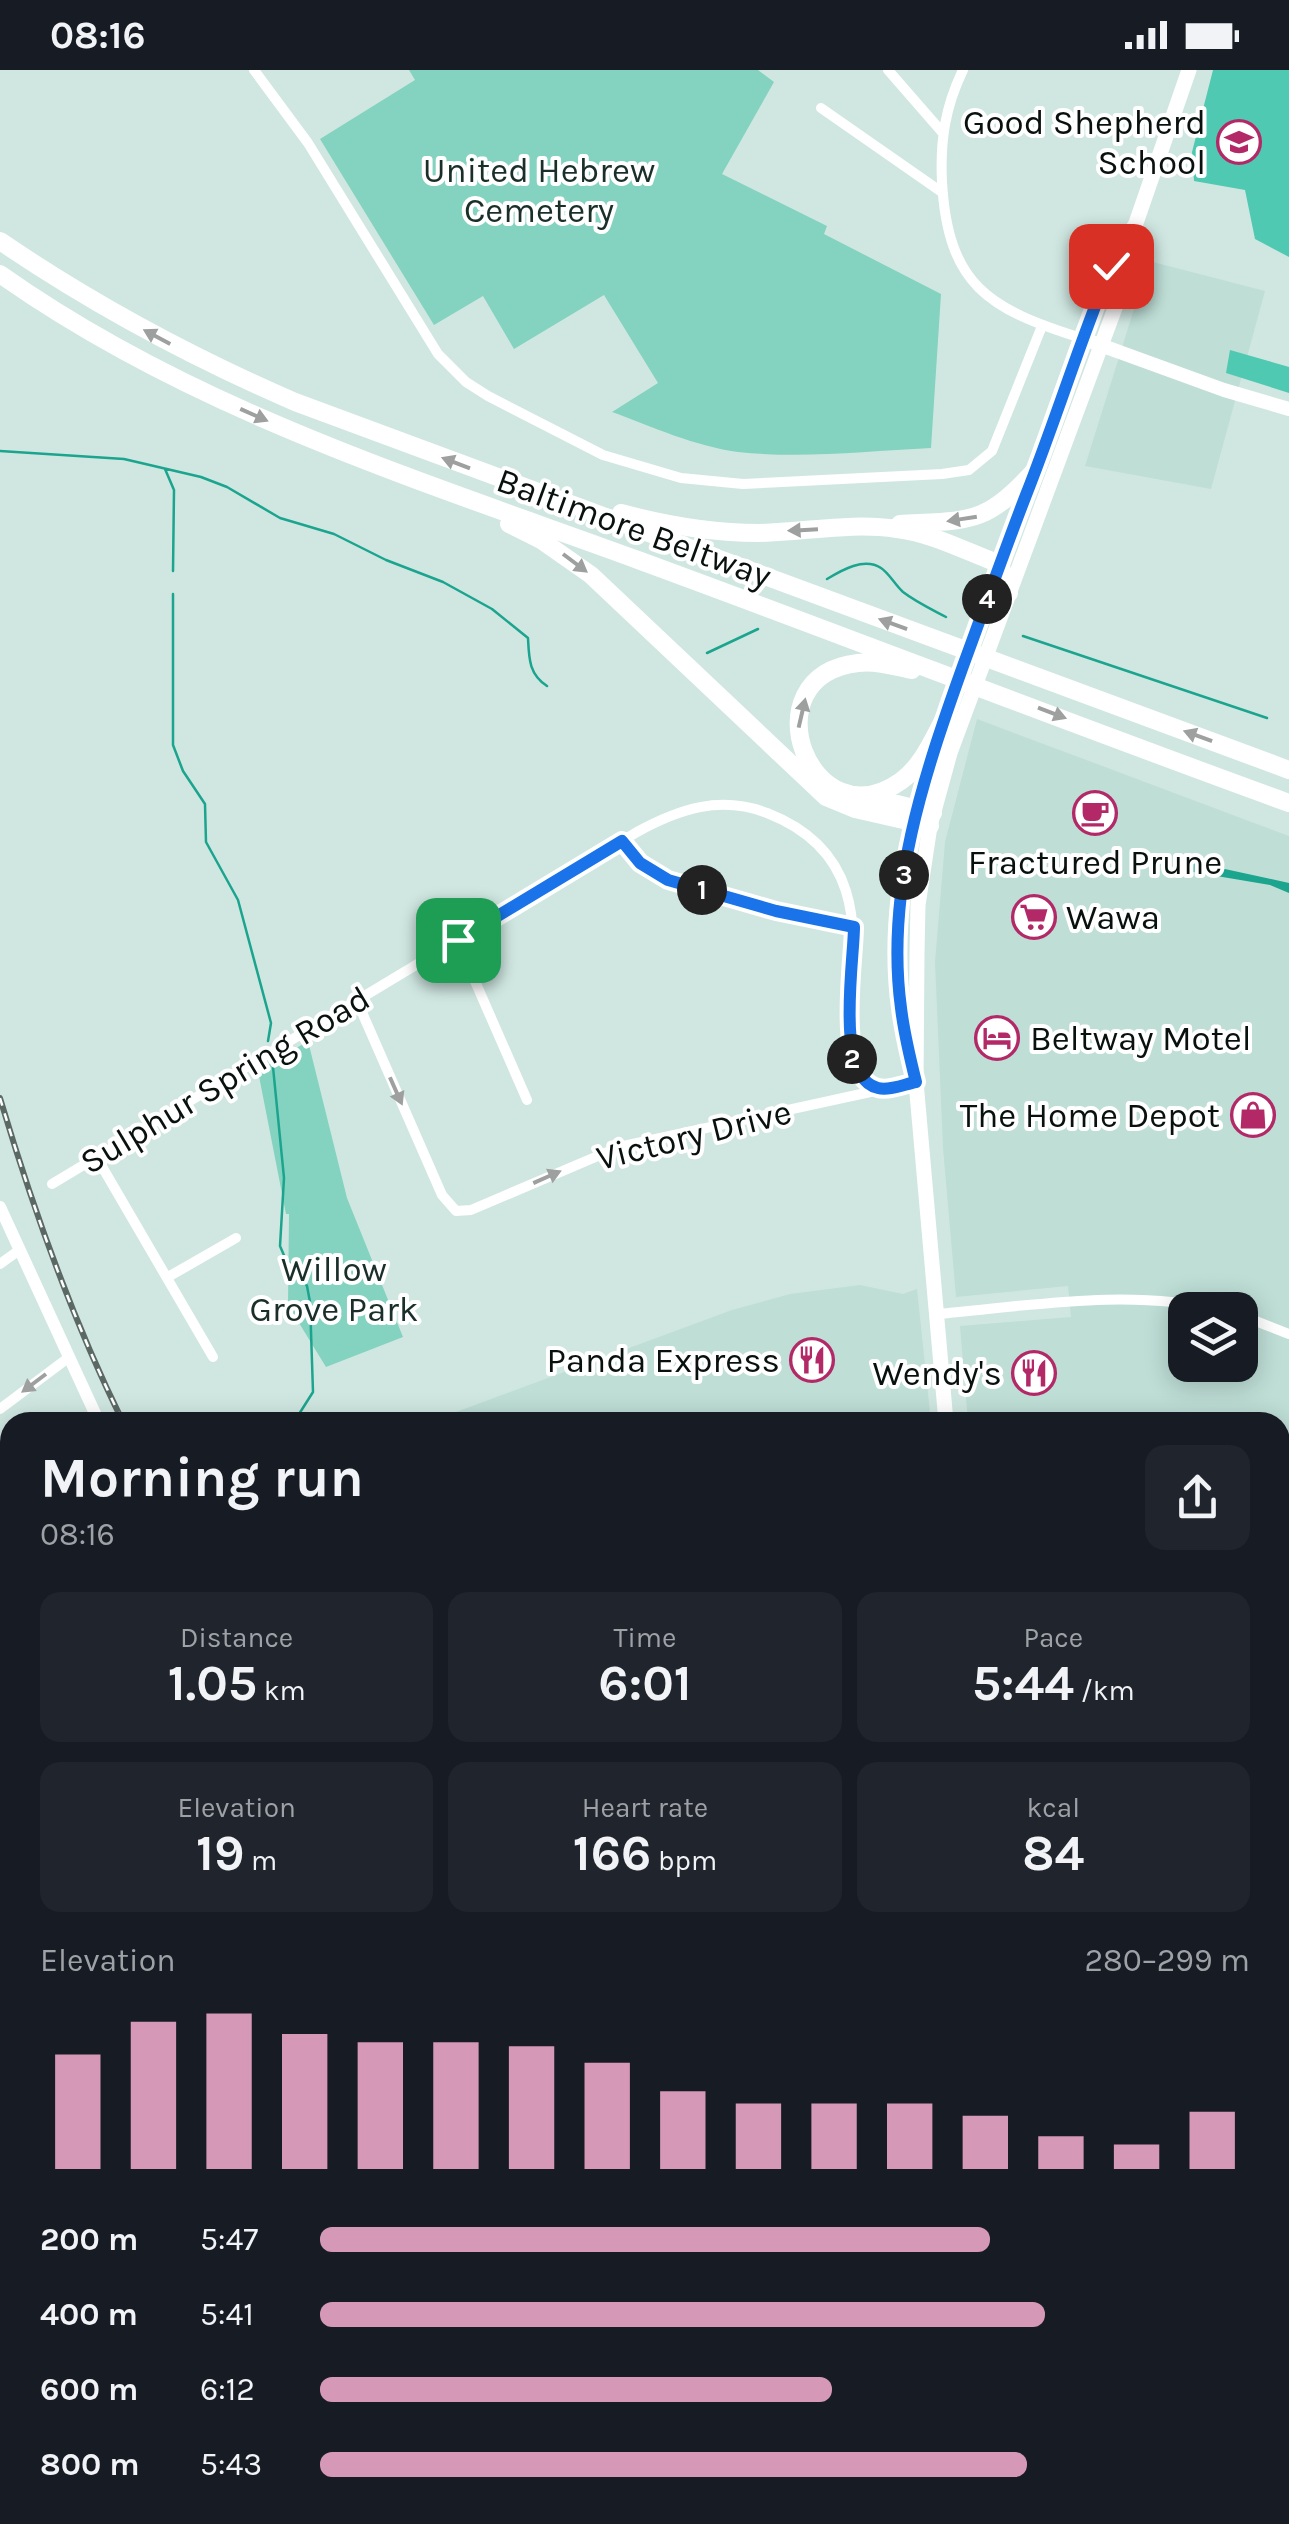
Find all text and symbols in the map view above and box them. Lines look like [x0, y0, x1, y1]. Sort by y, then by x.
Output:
text: 08:16 [50, 13, 145, 58]
place label: Good Shepherd School [963, 102, 1206, 183]
school or university icon: Good Shepherd School [1216, 119, 1262, 165]
park label: United Hebrew Cemetery [423, 150, 655, 231]
pin [1069, 224, 1154, 309]
icon: check [1084, 239, 1139, 294]
one-way arrow [142, 329, 171, 346]
one-way arrow [239, 407, 268, 423]
one-way arrow [441, 455, 471, 470]
street label: Baltimore Beltway [491, 459, 777, 597]
one-way arrow [946, 512, 977, 527]
one-way arrow [787, 522, 819, 538]
one-way arrow [562, 553, 588, 573]
pin: 4 [962, 574, 1012, 624]
text: 4 [979, 582, 995, 615]
one-way arrow [877, 616, 907, 631]
one-way arrow [795, 698, 810, 729]
one-way arrow [1037, 706, 1067, 721]
one-way arrow [1182, 728, 1212, 743]
cafe icon: Fractured Prune [1072, 790, 1118, 836]
place label: Fractured Prune [968, 842, 1222, 883]
pin: 3 [879, 850, 929, 900]
text: 3 [895, 858, 913, 891]
pin: 1 [677, 865, 727, 915]
text: 1 [697, 873, 707, 906]
supermarket icon: Wawa [1011, 894, 1057, 940]
place label: Wawa [1066, 897, 1160, 938]
pin [416, 898, 501, 983]
icon: arrive [431, 913, 486, 968]
street label: Sulphur Spring Road [73, 977, 377, 1183]
hotel icon: Beltway Motel [974, 1015, 1020, 1061]
place label: Beltway Motel [1030, 1018, 1252, 1059]
pin: 2 [827, 1034, 877, 1084]
text: 2 [844, 1042, 860, 1075]
one-way arrow [388, 1076, 404, 1106]
street label: Victory Drive [592, 1091, 796, 1179]
shop icon: The Home Depot [1230, 1092, 1276, 1138]
place label: The Home Depot [960, 1095, 1220, 1136]
one-way arrow [532, 1169, 562, 1185]
park label: Willow Grove Park [249, 1249, 419, 1330]
map controls [1168, 1292, 1258, 1382]
button: layers [1168, 1292, 1258, 1382]
restaurant icon: Panda Express [789, 1337, 835, 1383]
place label: Panda Express [546, 1340, 780, 1381]
restaurant icon: Wendy's [1011, 1350, 1057, 1396]
place label: Wendy's [873, 1353, 1002, 1394]
one-way arrow [21, 1373, 47, 1393]
button: share [1145, 1445, 1250, 1550]
text: Morning run [40, 1446, 364, 1510]
text: 08:16 [40, 1516, 115, 1553]
text: Distance [180, 1621, 293, 1654]
text: Time [614, 1621, 676, 1654]
text: Pace [1023, 1621, 1083, 1654]
text: 1.05 [168, 1654, 257, 1713]
text: 6:01 [598, 1654, 692, 1713]
text: 5:44 [972, 1654, 1074, 1713]
text: km [257, 1674, 306, 1707]
text: /km [1074, 1674, 1135, 1707]
text: Elevation [177, 1791, 296, 1824]
text: Heart rate [582, 1791, 708, 1824]
text: kcal [1027, 1791, 1080, 1824]
text: 19 [196, 1824, 244, 1883]
text: 166 [573, 1824, 651, 1883]
text: 84 [1022, 1824, 1084, 1883]
text: m [244, 1844, 277, 1877]
text: bpm [651, 1844, 717, 1877]
text: Elevation [40, 1942, 175, 1979]
text: 280–299 m [1084, 1942, 1250, 1979]
text: 200 m [40, 2221, 138, 2258]
text: 5:47 [200, 2221, 258, 2258]
text: 400 m [40, 2296, 138, 2333]
text: 5:41 [200, 2296, 254, 2333]
text: 600 m [40, 2371, 138, 2408]
text: 6:12 [200, 2371, 255, 2408]
text: 800 m [40, 2446, 140, 2483]
text: 5:43 [200, 2446, 262, 2483]

